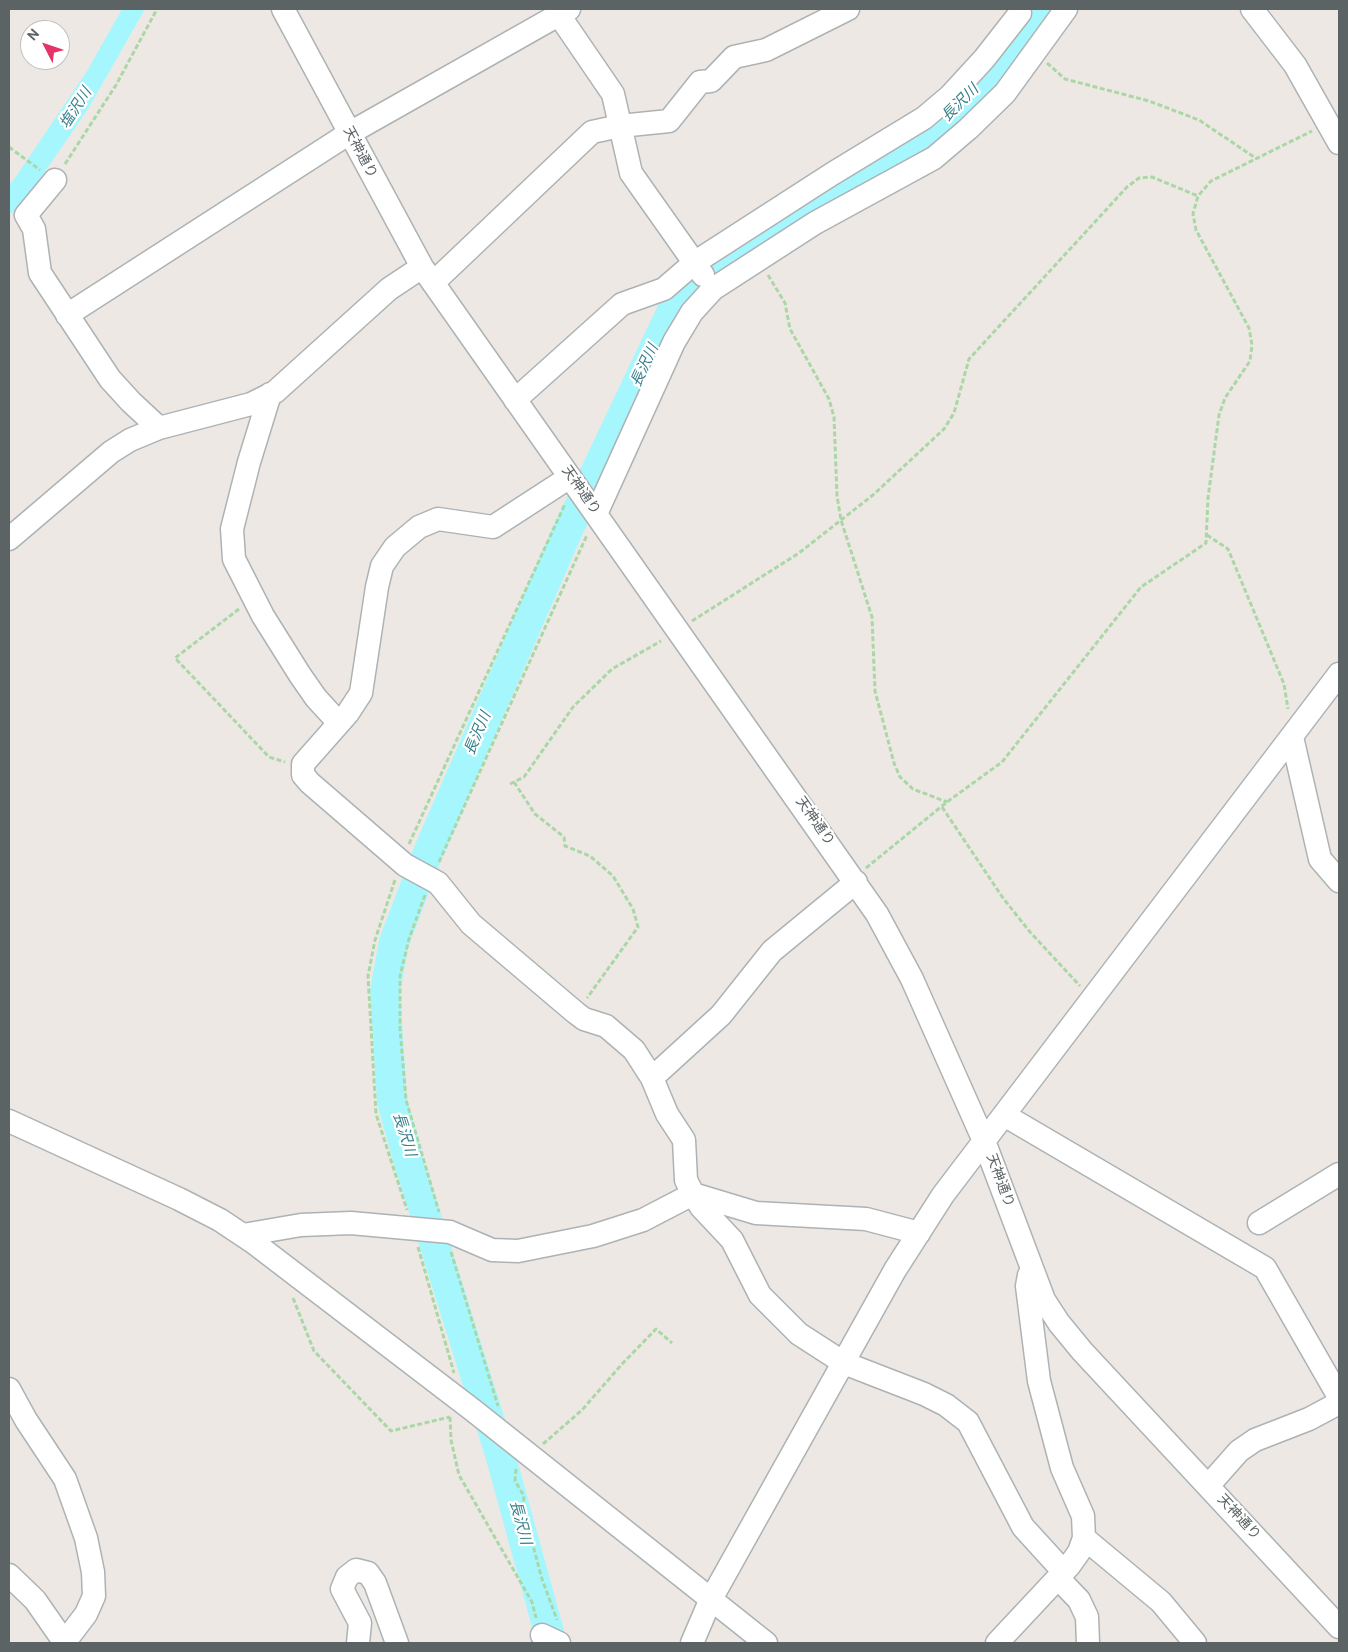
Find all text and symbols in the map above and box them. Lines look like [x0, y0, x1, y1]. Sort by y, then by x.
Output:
north arrow [20, 20, 70, 70]
text: N [24, 26, 44, 45]
water label: 長沢川 [939, 82, 983, 126]
water label: 塩沢川 [57, 85, 97, 133]
street label: 天神通り [338, 124, 380, 182]
water label: 長沢川 [628, 342, 664, 390]
street label: 天神通り [557, 463, 603, 519]
water label: 長沢川 [462, 710, 496, 758]
street label: 天神通り [791, 794, 837, 850]
water label: 長沢川 [388, 1111, 418, 1159]
street label: 天神通り [982, 1152, 1016, 1210]
street label: 天神通り [1213, 1492, 1263, 1544]
water label: 長沢川 [504, 1499, 534, 1547]

